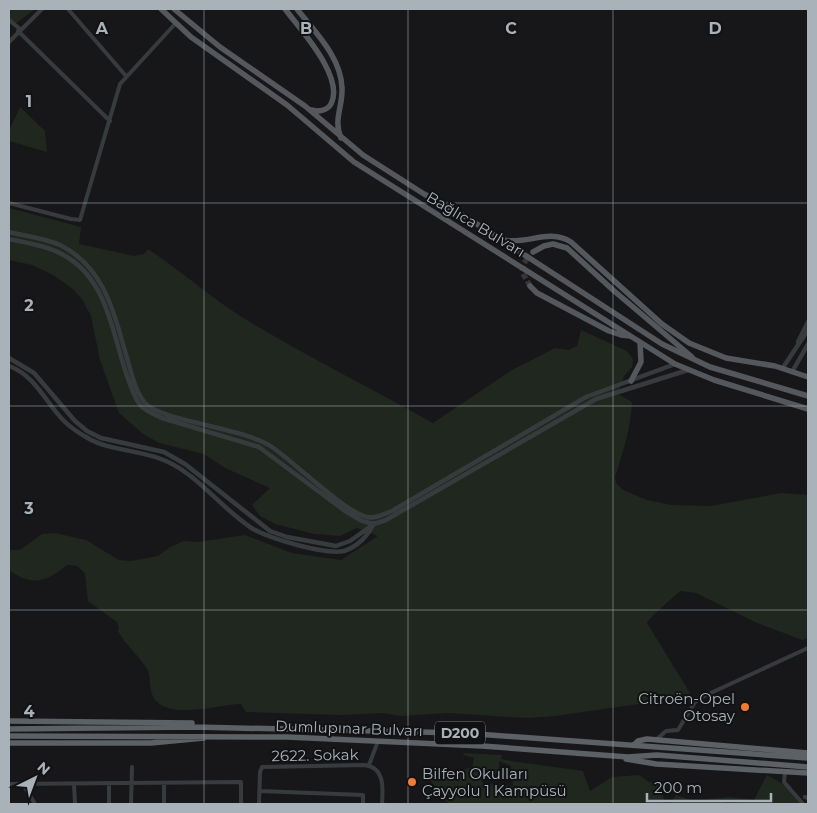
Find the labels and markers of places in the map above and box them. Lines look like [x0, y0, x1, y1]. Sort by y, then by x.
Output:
place label: Citroën-Opel Otosay [638, 689, 736, 725]
marker: Citroën-Opel Otosay [739, 701, 751, 713]
place label: Bilfen Okulları Çayyolu 1 Kampüsü [422, 764, 567, 800]
marker: Bilfen Okulları Çayyolu 1 Kampüsü [406, 776, 418, 788]

